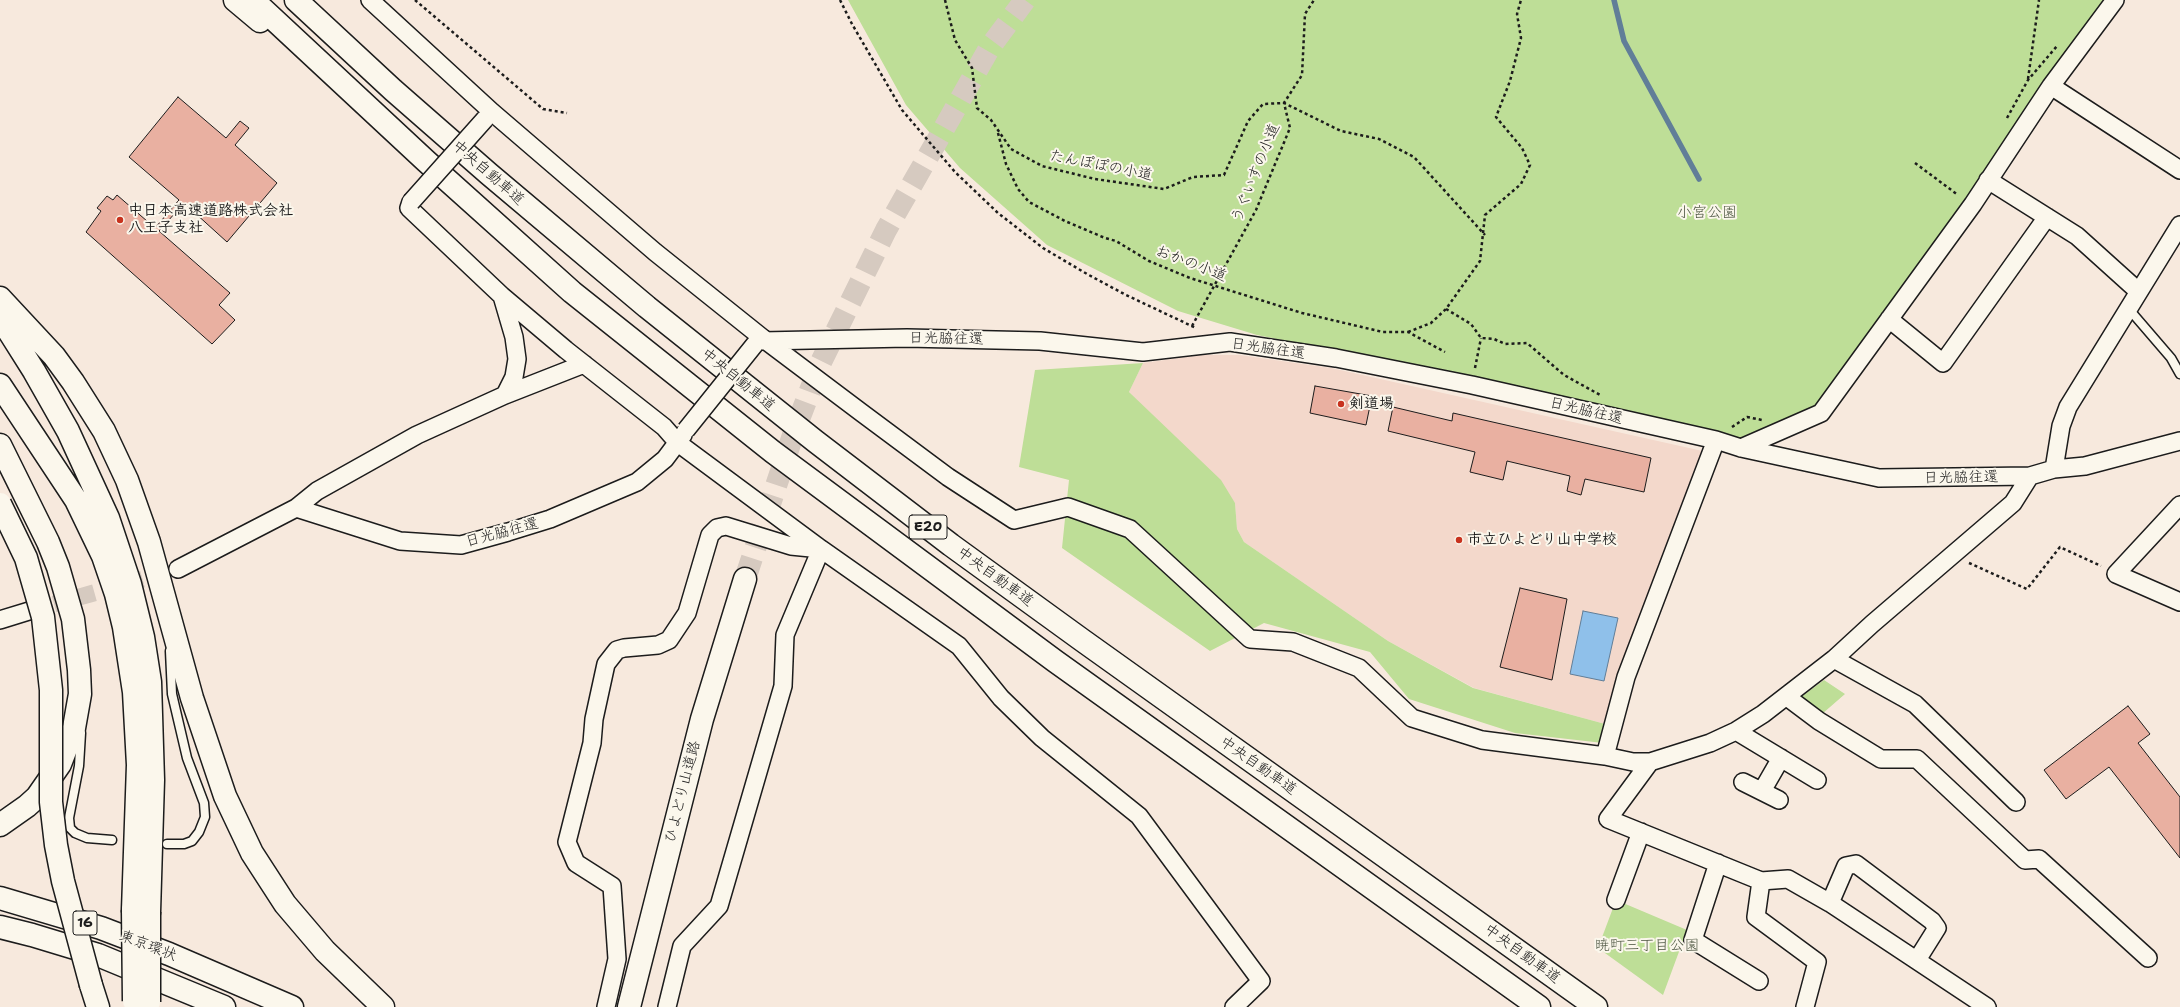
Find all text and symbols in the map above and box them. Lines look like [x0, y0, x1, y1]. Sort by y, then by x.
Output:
street label: うぐいすの小道 [1228, 121, 1284, 225]
street label: 中央自動車道 [448, 137, 528, 209]
street label: たんぽぽの小道 [1048, 147, 1154, 185]
place label: 中日本高速道路株式会社 八王子支社 [128, 202, 293, 237]
park label: 小宮公園 [1677, 204, 1737, 222]
marker: 中日本高速道路株式会社 八王子支社 [115, 215, 125, 225]
street label: おかの小道 [1153, 242, 1229, 286]
street label: 日光脇往還 [908, 329, 984, 349]
street label: 日光脇往還 [1230, 335, 1306, 363]
street label: 中央自動車道 [697, 345, 779, 415]
street label: 日光脇往還 [1547, 394, 1625, 428]
place label: 剣道場 [1349, 395, 1394, 413]
marker: 剣道場 [1336, 399, 1346, 409]
street label: 日光脇往還 [1923, 468, 1999, 488]
street label: 日光脇往還 [463, 515, 541, 551]
road number: E20 [909, 515, 947, 539]
place label: 市立ひよどり山中学校 [1467, 531, 1617, 549]
marker: 市立ひよどり山中学校 [1454, 535, 1464, 545]
street label: 中央自動車道 [953, 543, 1037, 611]
street label: 中央自動車道 [1216, 733, 1300, 799]
street label: ひよどり山道路 [662, 739, 704, 845]
road number: 16 [73, 911, 97, 935]
street label: 中央自動車道 [1480, 920, 1564, 988]
street label: 東京環状 [117, 927, 179, 965]
park label: 暁町三丁目公園 [1595, 937, 1699, 955]

